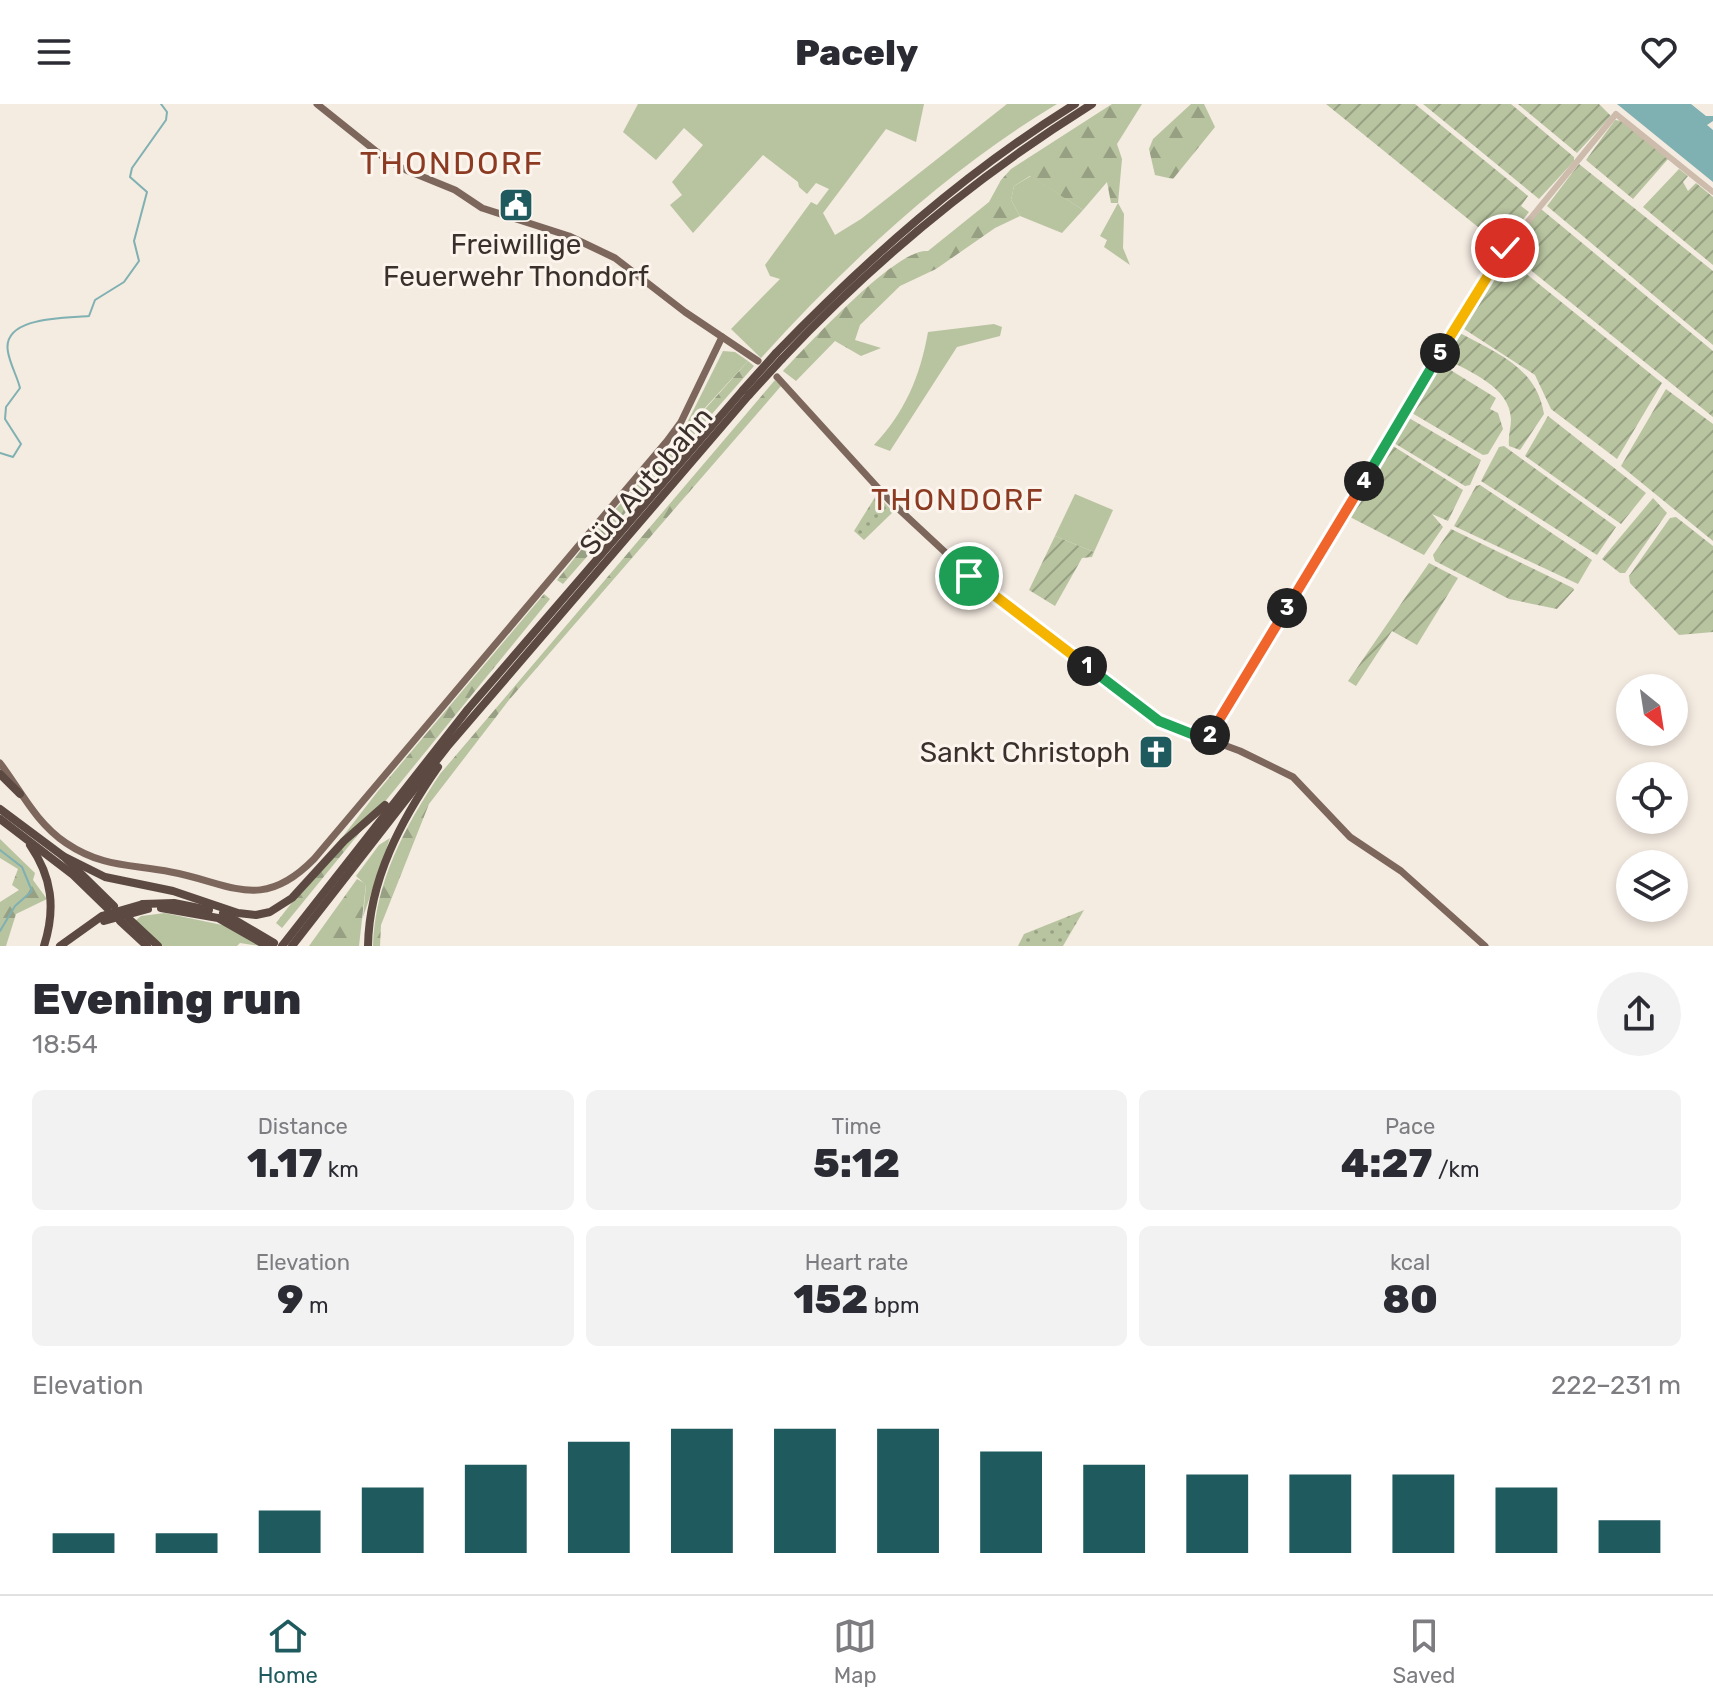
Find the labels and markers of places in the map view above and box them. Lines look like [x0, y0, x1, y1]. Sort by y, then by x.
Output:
public building icon: Freiwillige Feuerwehr Thondorf [497, 186, 535, 224]
pin [1471, 214, 1539, 282]
place label: Freiwillige Feuerwehr Thondorf [383, 228, 649, 293]
pin: 5 [1420, 333, 1460, 373]
pin: 4 [1344, 461, 1384, 501]
pin [935, 542, 1003, 610]
pin: 3 [1267, 588, 1307, 628]
pin: 1 [1067, 646, 1107, 686]
pin: 2 [1190, 715, 1230, 755]
church icon: Sankt Christoph [1137, 733, 1175, 771]
place label: Sankt Christoph [920, 736, 1130, 769]

